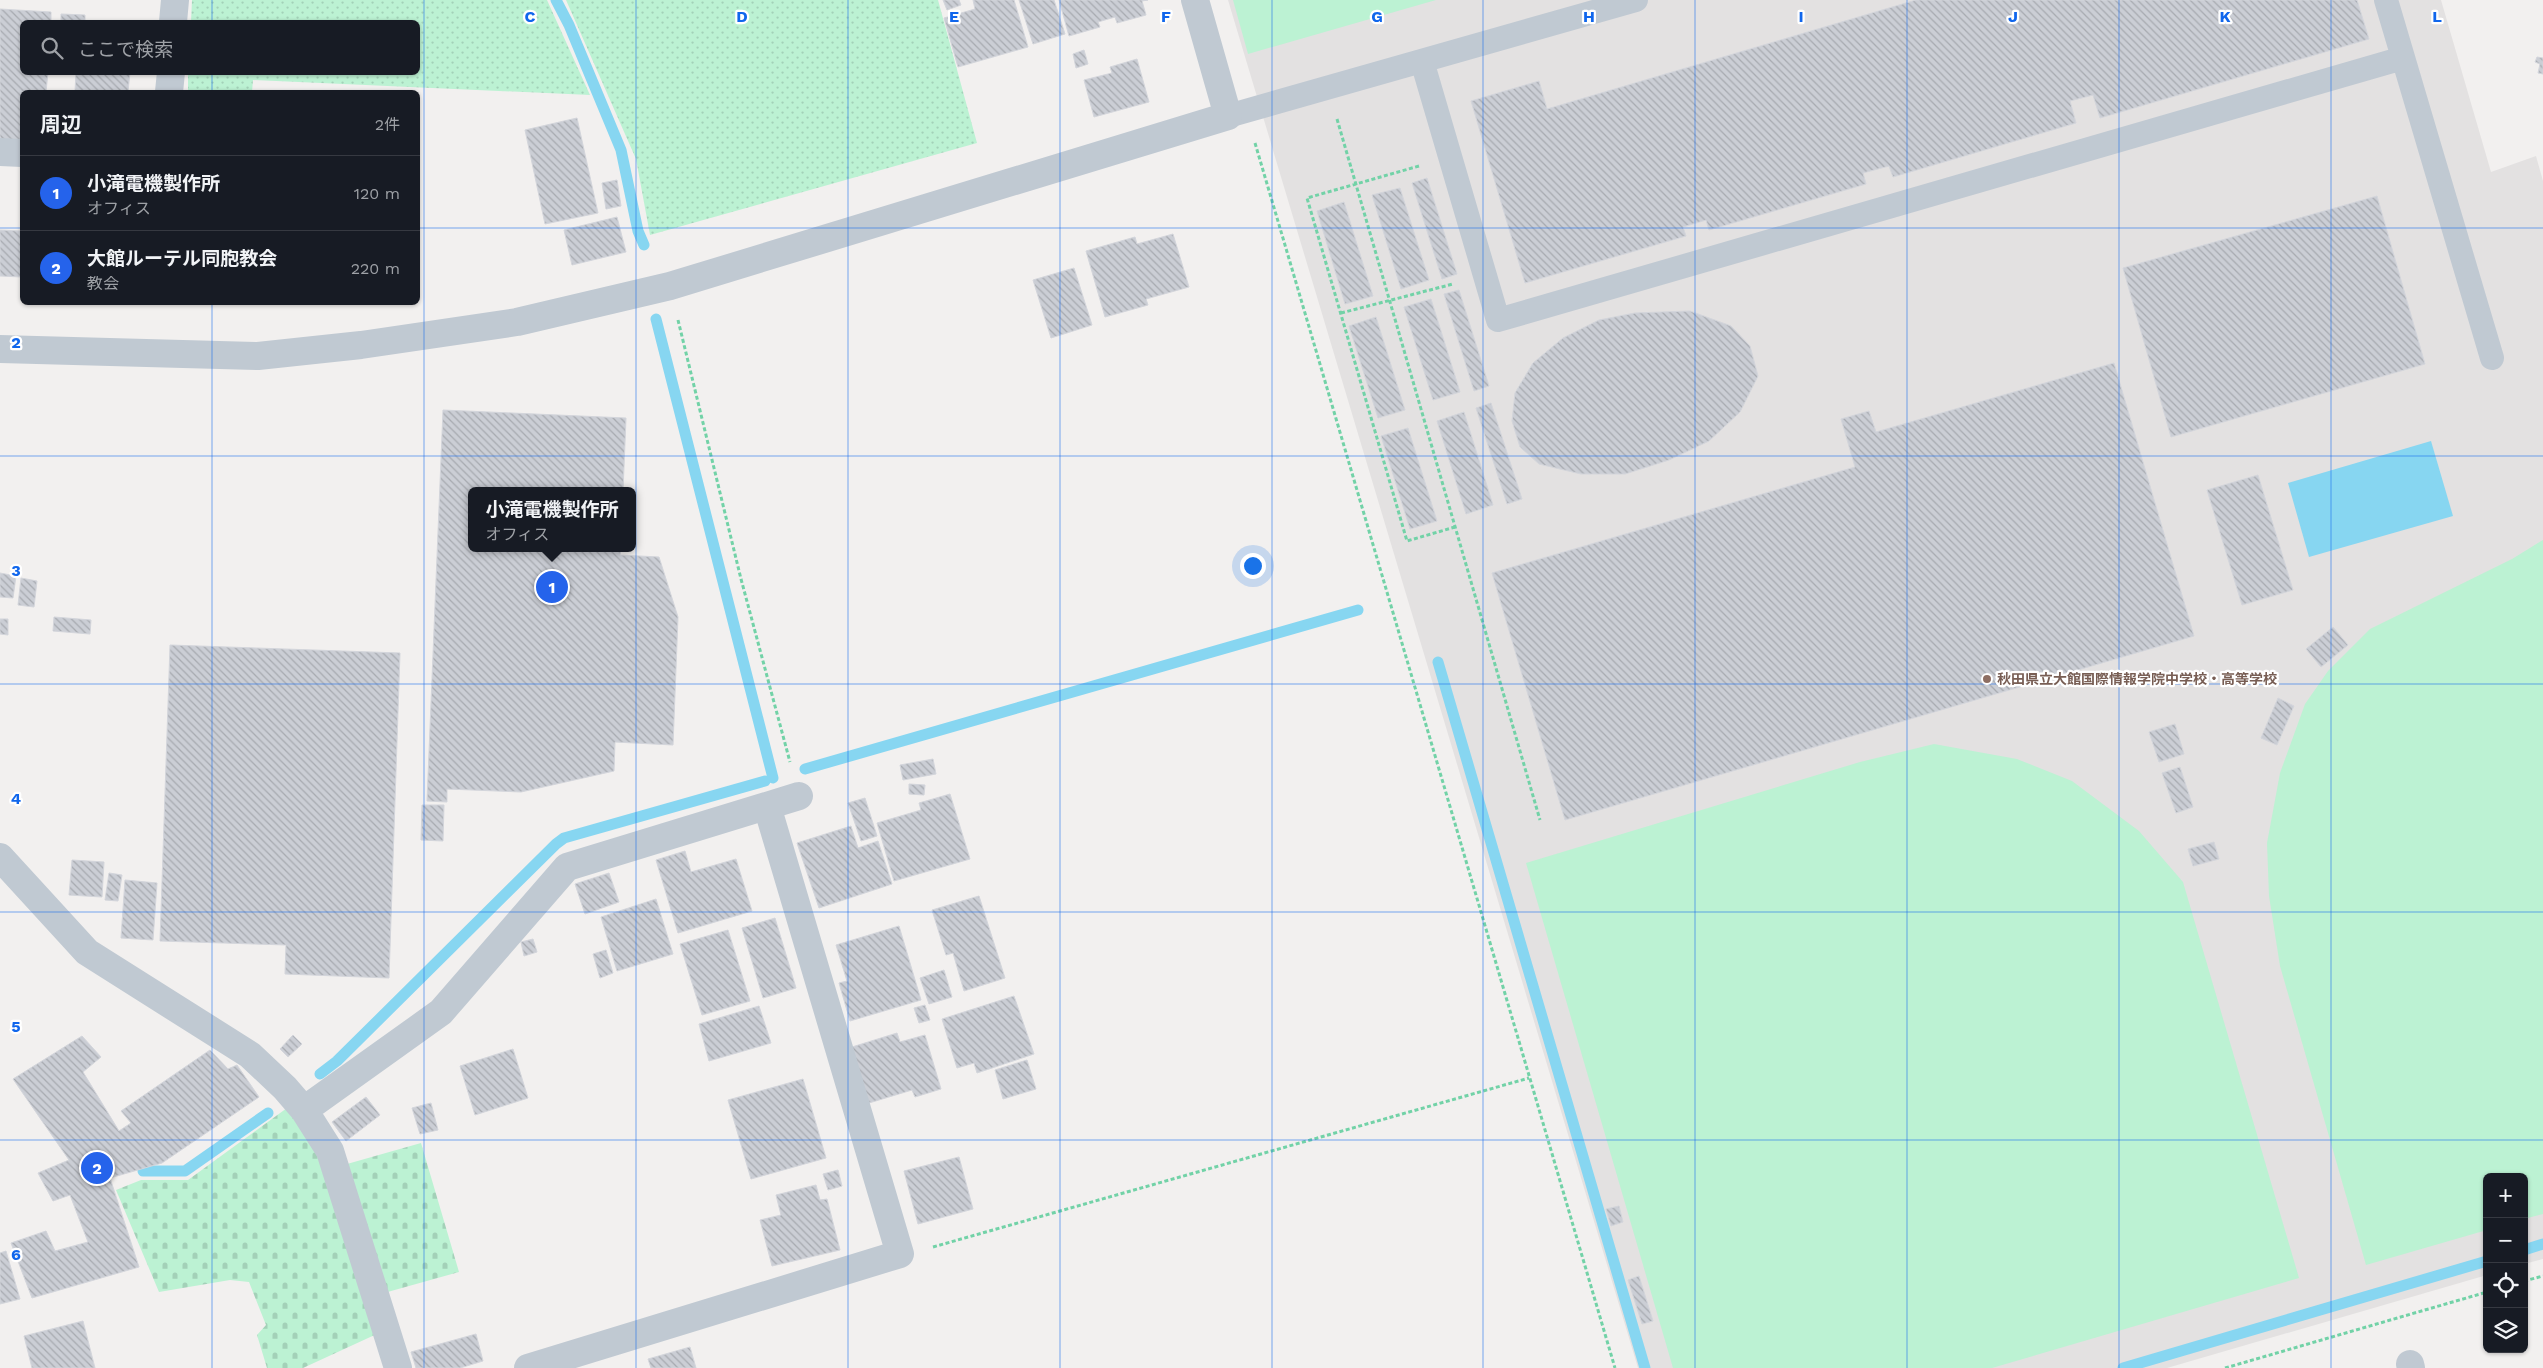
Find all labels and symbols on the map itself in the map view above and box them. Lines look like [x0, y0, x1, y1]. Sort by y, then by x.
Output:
text: C [525, 7, 536, 26]
text: D [736, 7, 748, 26]
text: E [949, 7, 959, 26]
text: F [1161, 7, 1171, 26]
text: G [1371, 7, 1383, 26]
text: H [1583, 7, 1595, 26]
text: I [1798, 7, 1804, 26]
text: J [2008, 7, 2018, 26]
text: K [2219, 7, 2231, 26]
text: L [2432, 7, 2442, 26]
text: 2 [11, 333, 21, 352]
your location [1240, 553, 1266, 579]
text: 3 [11, 561, 21, 580]
pin: 1 [536, 568, 568, 606]
place label: 秋田県立大館国際情報学院中学校・高等学校 [1997, 671, 2277, 687]
marker: 秋田県立大館国際情報学院中学校・高等学校 [1981, 673, 1993, 685]
text: 4 [11, 789, 21, 808]
text: 5 [11, 1017, 21, 1036]
pin: 2 [81, 1149, 113, 1187]
text: 6 [11, 1245, 21, 1264]

